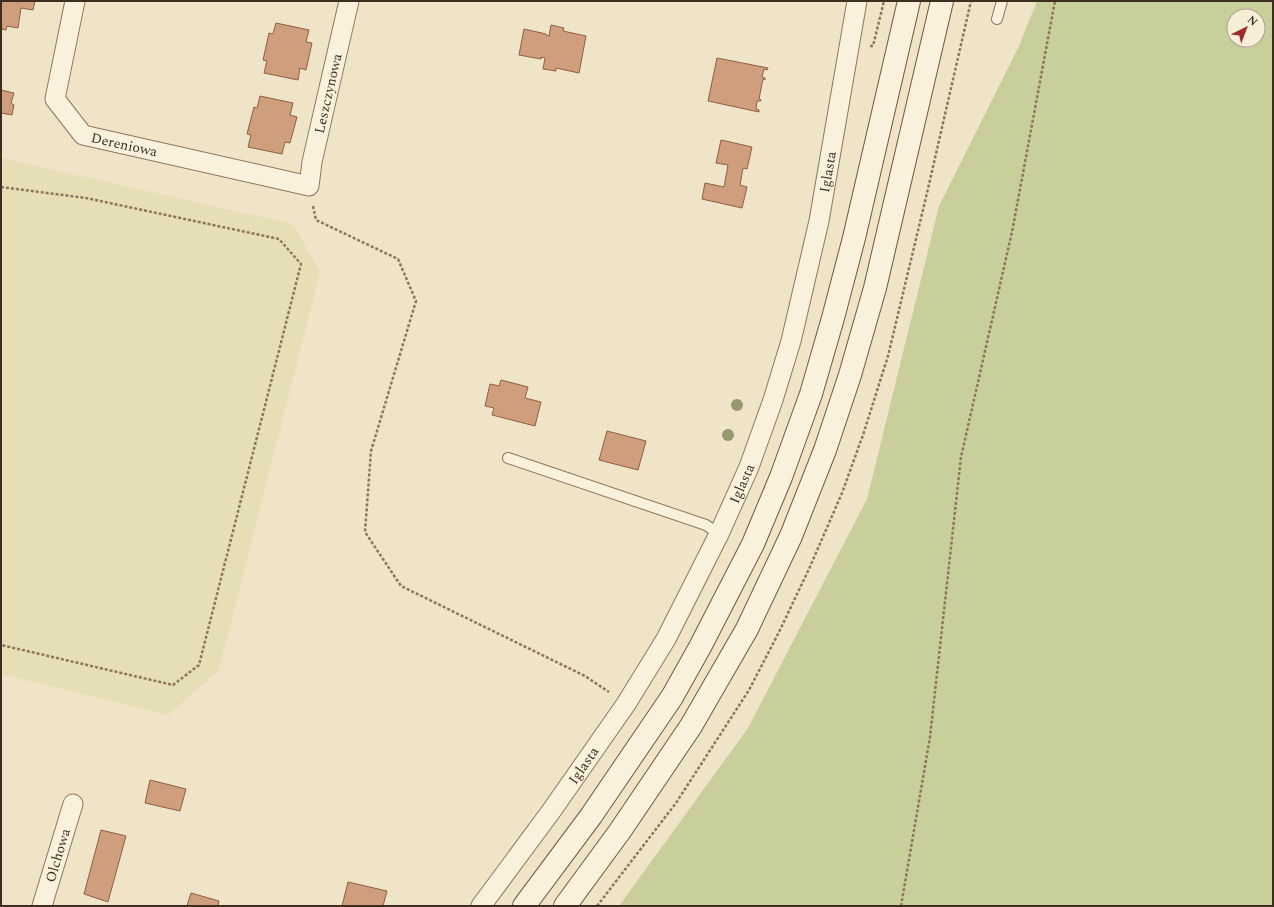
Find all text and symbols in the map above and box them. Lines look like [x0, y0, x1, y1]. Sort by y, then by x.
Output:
north arrow [1226, 8, 1266, 48]
text: N [1243, 12, 1261, 30]
street label: Leszczynowa [309, 51, 348, 135]
street label: Dereniowa [89, 127, 160, 163]
street label: Iglasta [814, 149, 842, 194]
street label: Iglasta [724, 460, 760, 507]
street label: Iglasta [563, 742, 604, 789]
street label: Olchowa [40, 826, 76, 885]

